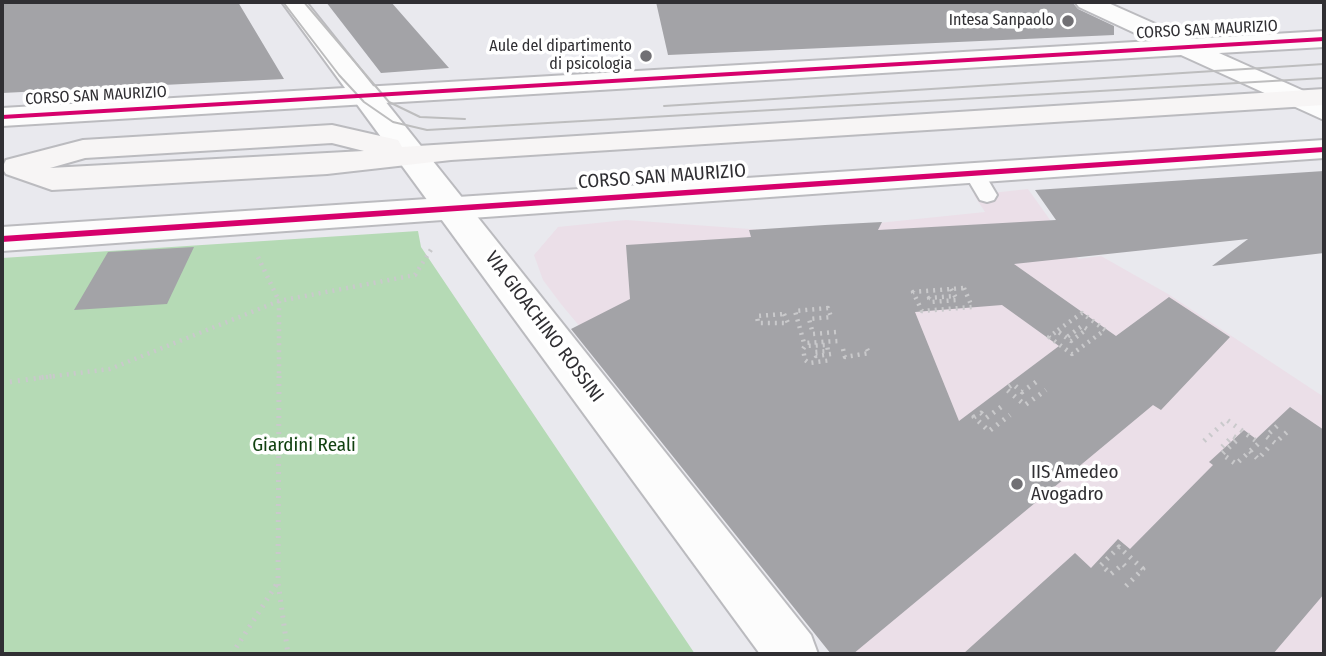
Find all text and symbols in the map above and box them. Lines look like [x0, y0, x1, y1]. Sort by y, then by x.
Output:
place label: Intesa Sanpaolo [949, 11, 1054, 31]
marker: Intesa Sanpaolo [1060, 13, 1076, 29]
street label: CORSO SAN MAURIZIO [1136, 17, 1278, 43]
place label: Aule del dipartimento di psicologia [489, 37, 632, 75]
marker: Aule del dipartimento di psicologia [638, 48, 654, 64]
street label: CORSO SAN MAURIZIO [25, 83, 167, 109]
street label: CORSO SAN MAURIZIO [577, 160, 747, 194]
street label: VIA GIOACHINO ROSSINI [480, 247, 608, 407]
park label: Giardini Reali [252, 435, 356, 457]
place label: IIS Amedeo Avogadro [1031, 462, 1118, 506]
marker: IIS Amedeo Avogadro [1009, 476, 1025, 492]

